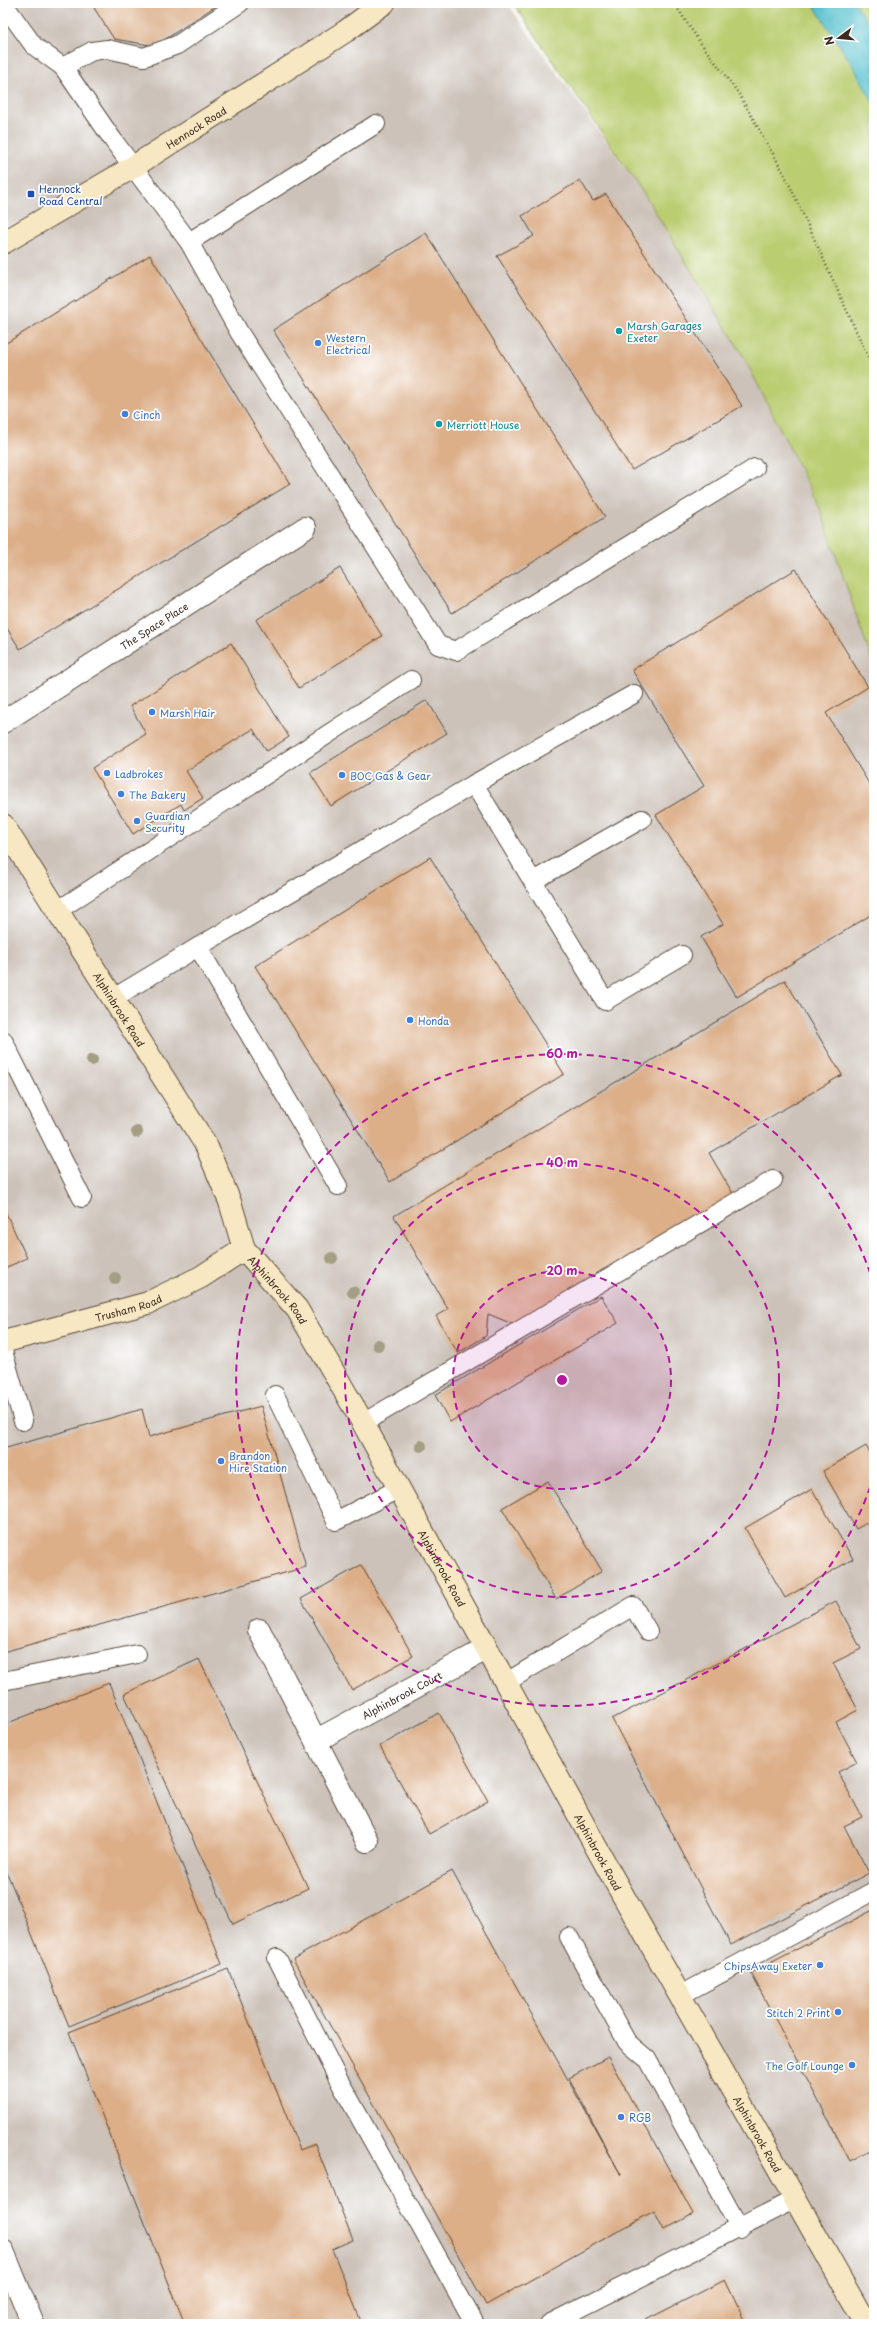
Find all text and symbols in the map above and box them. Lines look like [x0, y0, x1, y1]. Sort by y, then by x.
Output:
north arrow [819, 18, 859, 58]
text: N [819, 34, 838, 47]
street label: Hennock Road [162, 102, 229, 152]
place label: Hennock Road Central [39, 181, 103, 208]
marker: Hennock Road Central [26, 189, 36, 199]
place label: Marsh Garages Exeter [627, 318, 702, 345]
marker: Marsh Garages Exeter [614, 326, 624, 336]
place label: Western Electrical [326, 330, 371, 357]
marker: Western Electrical [313, 338, 323, 348]
place label: Cinch [133, 407, 160, 422]
marker: Cinch [120, 409, 130, 419]
place label: Merriott House [447, 417, 520, 432]
marker: Merriott House [434, 419, 444, 429]
street label: The Space Place [117, 598, 191, 653]
place label: Marsh Hair [160, 705, 215, 720]
marker: Marsh Hair [147, 707, 157, 717]
place label: Ladbrokes [115, 766, 163, 781]
marker: Ladbrokes [102, 768, 112, 778]
place label: BOC Gas & Gear [350, 768, 431, 783]
marker: BOC Gas & Gear [337, 770, 347, 780]
place label: The Bakery [129, 787, 186, 802]
marker: The Bakery [116, 789, 126, 799]
place label: Guardian Security [145, 808, 190, 835]
marker: Guardian Security [132, 816, 142, 826]
street label: Alphinbrook Road [90, 969, 149, 1049]
place label: Honda [418, 1013, 450, 1028]
marker: Honda [405, 1015, 415, 1025]
text: 60 m [546, 1044, 578, 1062]
text: 40 m [546, 1153, 578, 1171]
street label: Alphinbrook Road [245, 1252, 312, 1327]
text: 20 m [546, 1261, 578, 1279]
street label: Trusham Road [93, 1290, 164, 1324]
centre of rings [555, 1373, 569, 1387]
place label: Brandon Hire Station [229, 1448, 287, 1475]
marker: Brandon Hire Station [216, 1456, 226, 1466]
street label: Alphinbrook Road [415, 1527, 470, 1609]
street label: Alphinbrook Court [359, 1667, 444, 1722]
street label: Alphinbrook Road [571, 1811, 626, 1893]
place label: ChipsAway Exeter [724, 1958, 812, 1974]
marker: ChipsAway Exeter [815, 1960, 825, 1970]
place label: Stitch 2 Print [766, 2005, 830, 2020]
marker: Stitch 2 Print [833, 2007, 843, 2017]
place label: The Golf Lounge [765, 2058, 845, 2073]
marker: The Golf Lounge [847, 2060, 857, 2070]
street label: Alphinbrook Road [731, 2093, 786, 2175]
place label: RGB [629, 2110, 651, 2125]
marker: RGB [616, 2112, 626, 2122]

